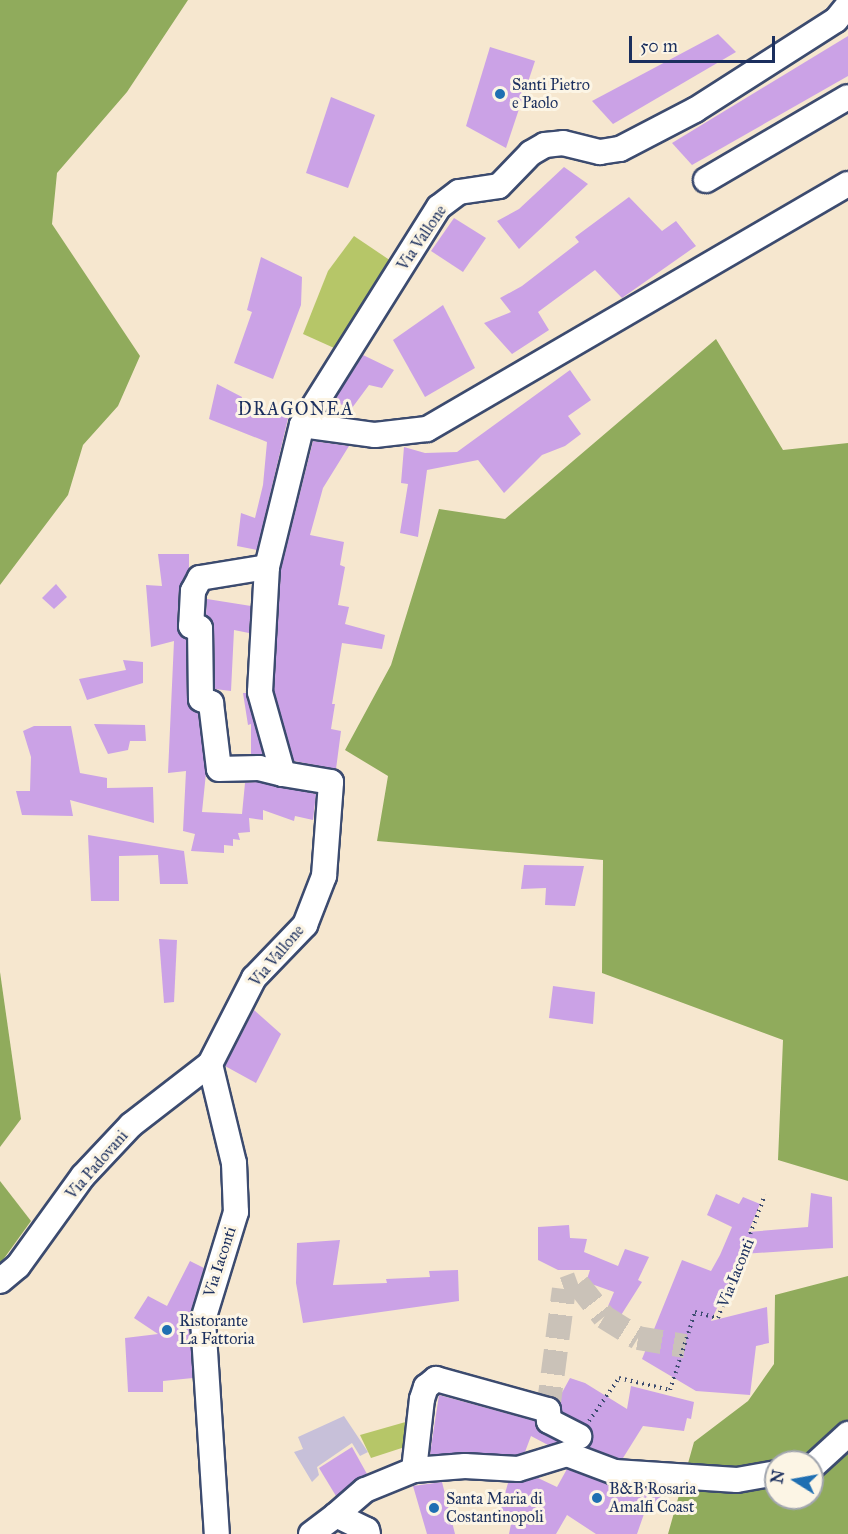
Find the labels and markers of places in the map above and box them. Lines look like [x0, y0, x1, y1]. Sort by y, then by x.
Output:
place label: Santi Pietro e Paolo [512, 75, 590, 113]
marker: Santi Pietro e Paolo [493, 87, 507, 101]
place label: Ristorante La Fattoria [179, 1311, 254, 1349]
marker: Ristorante La Fattoria [160, 1323, 174, 1337]
place label: B&B Rosaria Amalfi Coast [609, 1479, 696, 1517]
place label: Santa Maria di Costantinopoli [446, 1489, 544, 1527]
marker: B&B Rosaria Amalfi Coast [590, 1491, 604, 1505]
marker: Santa Maria di Costantinopoli [427, 1501, 441, 1515]

